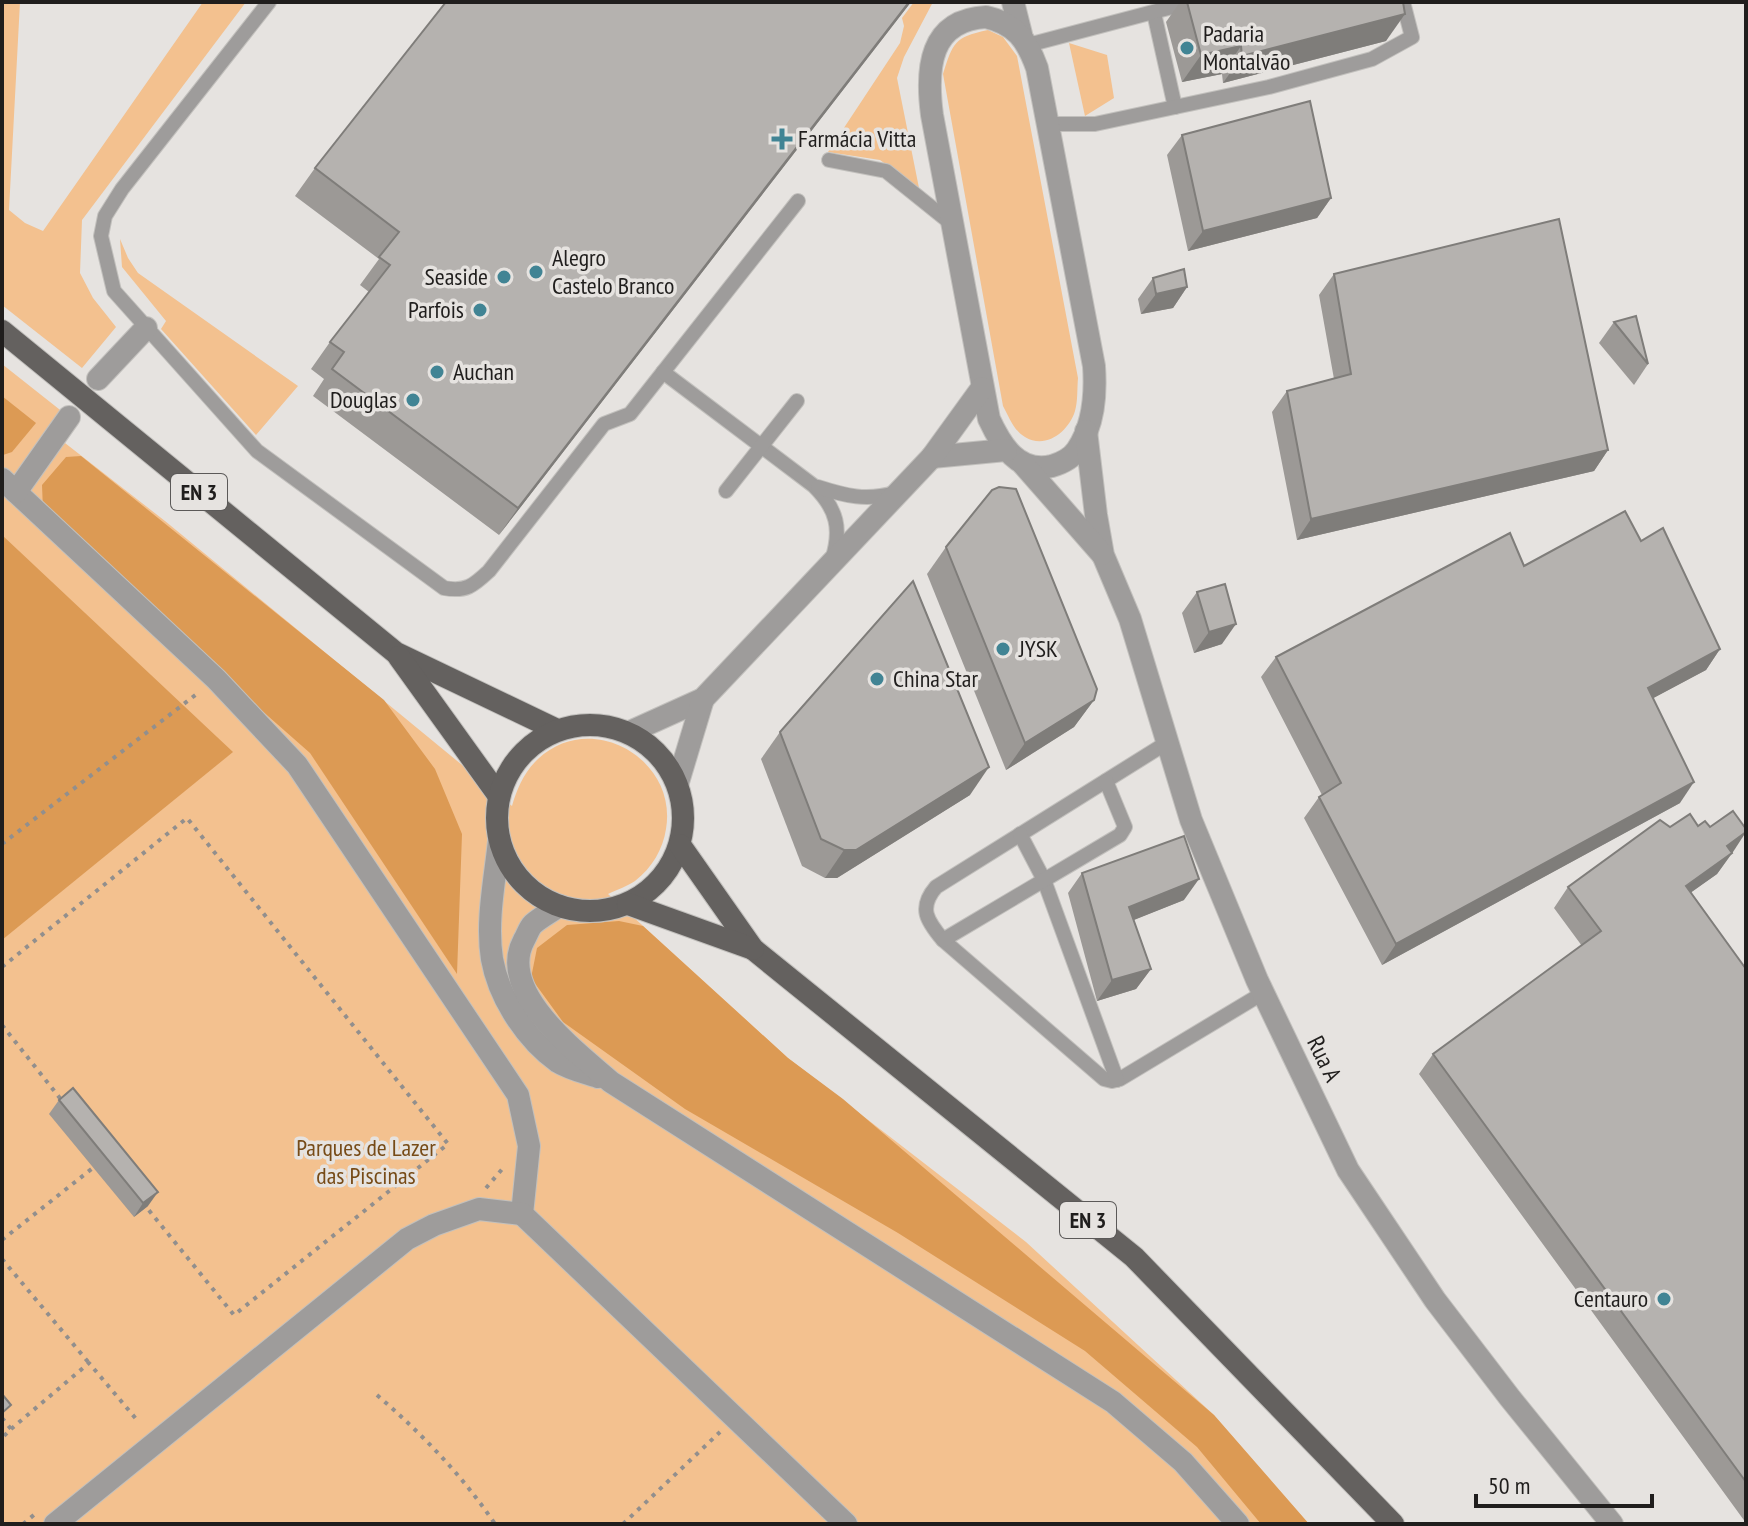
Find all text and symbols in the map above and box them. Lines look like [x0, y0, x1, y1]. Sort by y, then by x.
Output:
place label: Padaria Montalvão [1203, 18, 1290, 77]
marker: Padaria Montalvão [1178, 39, 1196, 57]
place label: Farmácia Vitta [798, 123, 916, 154]
marker: Farmácia Vitta [773, 130, 791, 148]
place label: Alegro Castelo Branco [552, 242, 674, 301]
place label: Seaside [425, 261, 488, 292]
marker: Alegro Castelo Branco [527, 263, 545, 281]
marker: Seaside [495, 268, 513, 286]
place label: Parfois [408, 294, 464, 325]
marker: Parfois [471, 301, 489, 319]
place label: Auchan [453, 356, 514, 387]
marker: Auchan [428, 363, 446, 381]
place label: Douglas [330, 384, 397, 415]
marker: Douglas [404, 391, 422, 409]
road number: EN 3 [171, 474, 227, 510]
place label: JYSK [1018, 633, 1058, 664]
marker: JYSK [994, 640, 1012, 658]
place label: China Star [893, 663, 978, 694]
marker: China Star [868, 670, 886, 688]
street label: Rua A [1300, 1031, 1349, 1087]
park label: Parques de Lazer das Piscinas [296, 1132, 436, 1191]
road number: EN 3 [1060, 1202, 1116, 1238]
place label: Centauro [1574, 1283, 1648, 1314]
marker: Centauro [1655, 1290, 1673, 1308]
scale bar [1476, 1458, 1652, 1508]
text: 50 m [1488, 1470, 1530, 1501]

